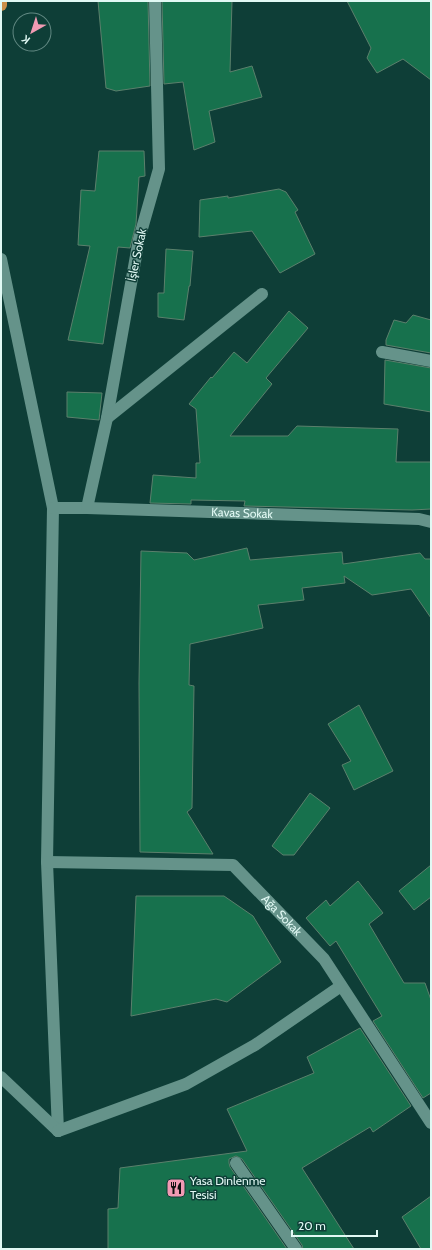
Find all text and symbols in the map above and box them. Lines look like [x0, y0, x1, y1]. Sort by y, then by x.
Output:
north arrow [12, 12, 52, 52]
text: K [19, 32, 33, 47]
street label: İşler Sokak [124, 227, 150, 283]
street label: Kavas Sokak [211, 504, 274, 521]
street label: Ağa Sokak [259, 891, 306, 939]
place label: Yasa Dinlenme Tesisi [189, 1173, 265, 1202]
restaurant icon: Yasa Dinlenme Tesisi [165, 1177, 187, 1199]
scale bar [292, 1212, 377, 1238]
text: 20 m [298, 1218, 326, 1233]

